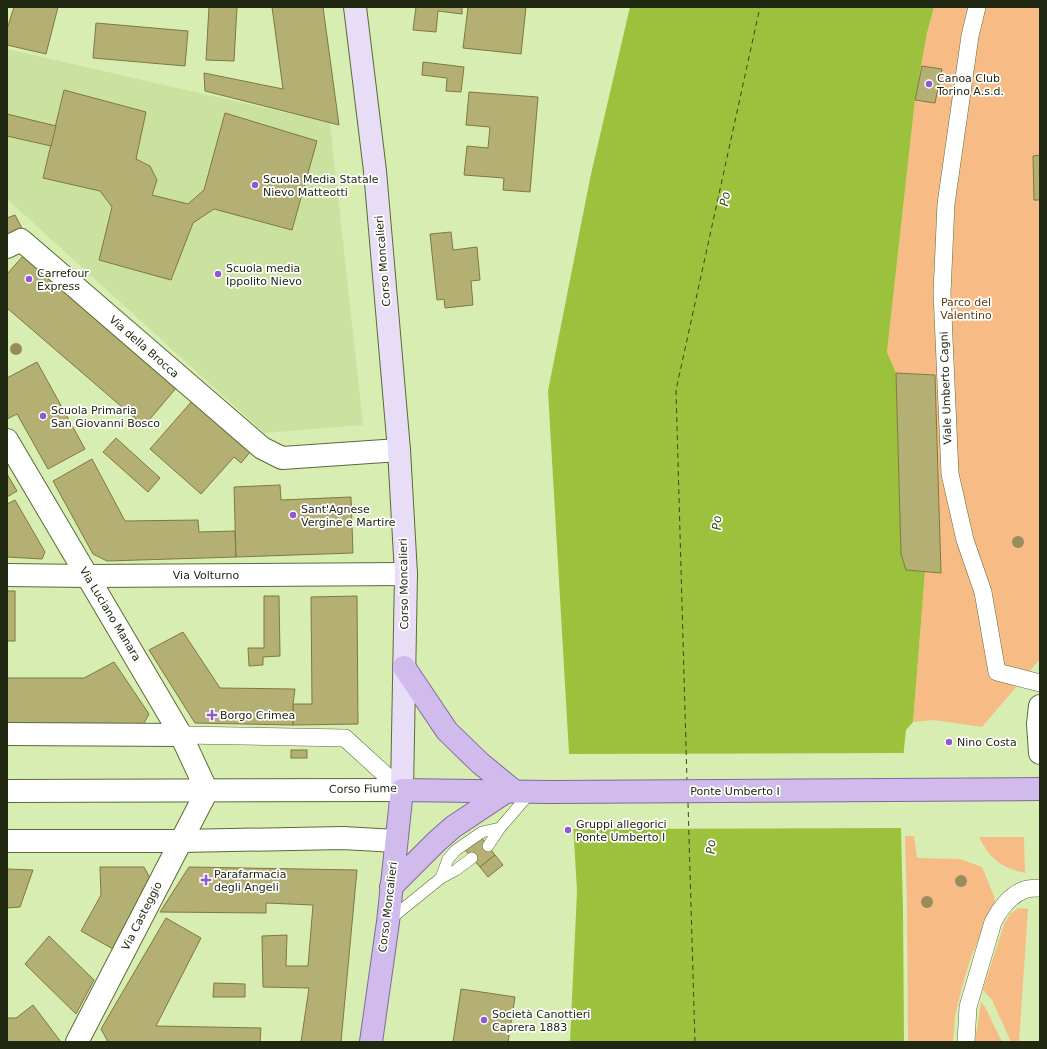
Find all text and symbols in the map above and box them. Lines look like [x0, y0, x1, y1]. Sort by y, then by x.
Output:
place label: Canoa Club Torino A.s.d. [936, 72, 1004, 98]
marker: Canoa Club Torino A.s.d. [924, 79, 934, 89]
place label: Scuola Media Statale Nievo Matteotti [263, 173, 379, 199]
marker: Scuola Media Statale Nievo Matteotti [250, 180, 260, 190]
water label: Po [717, 191, 733, 207]
street label: Corso Moncalieri [373, 215, 393, 307]
place label: Scuola media Ippolito Nievo [226, 262, 302, 288]
place label: Carrefour Express [37, 267, 89, 293]
marker: Scuola media Ippolito Nievo [213, 269, 223, 279]
marker: Carrefour Express [24, 274, 34, 284]
park label: Parco del Valentino [940, 296, 992, 322]
street label: Via della Brocca [106, 313, 182, 381]
street label: Viale Umberto Cagni [938, 331, 954, 445]
place label: Scuola Primaria San Giovanni Bosco [51, 404, 160, 430]
marker: Scuola Primaria San Giovanni Bosco [38, 411, 48, 421]
place label: Sant'Agnese Vergine e Martire [301, 503, 396, 529]
marker: Sant'Agnese Vergine e Martire [288, 510, 298, 520]
water label: Po [710, 516, 724, 530]
street label: Corso Moncalieri [397, 538, 411, 630]
street label: Via Luciano Manara [77, 564, 143, 664]
street label: Via Volturno [173, 569, 239, 582]
place label: Borgo Crimea [220, 709, 295, 722]
marker: Borgo Crimea [207, 710, 217, 720]
place label: Nino Costa [957, 736, 1017, 749]
marker: Nino Costa [944, 737, 954, 747]
street label: Corso Fiume [329, 782, 397, 796]
street label: Ponte Umberto I [690, 785, 780, 798]
place label: Gruppi allegorici Ponte Umberto I [576, 818, 667, 844]
marker: Gruppi allegorici Ponte Umberto I [563, 825, 573, 835]
water label: Po [704, 840, 718, 854]
street label: Corso Moncalieri [376, 861, 400, 953]
place label: Parafarmacia degli Angeli [214, 868, 286, 894]
marker: Parafarmacia degli Angeli [201, 875, 211, 885]
street label: Via Casteggio [119, 879, 165, 953]
place label: Società Canottieri Caprera 1883 [492, 1008, 590, 1034]
marker: Società Canottieri Caprera 1883 [479, 1015, 489, 1025]

